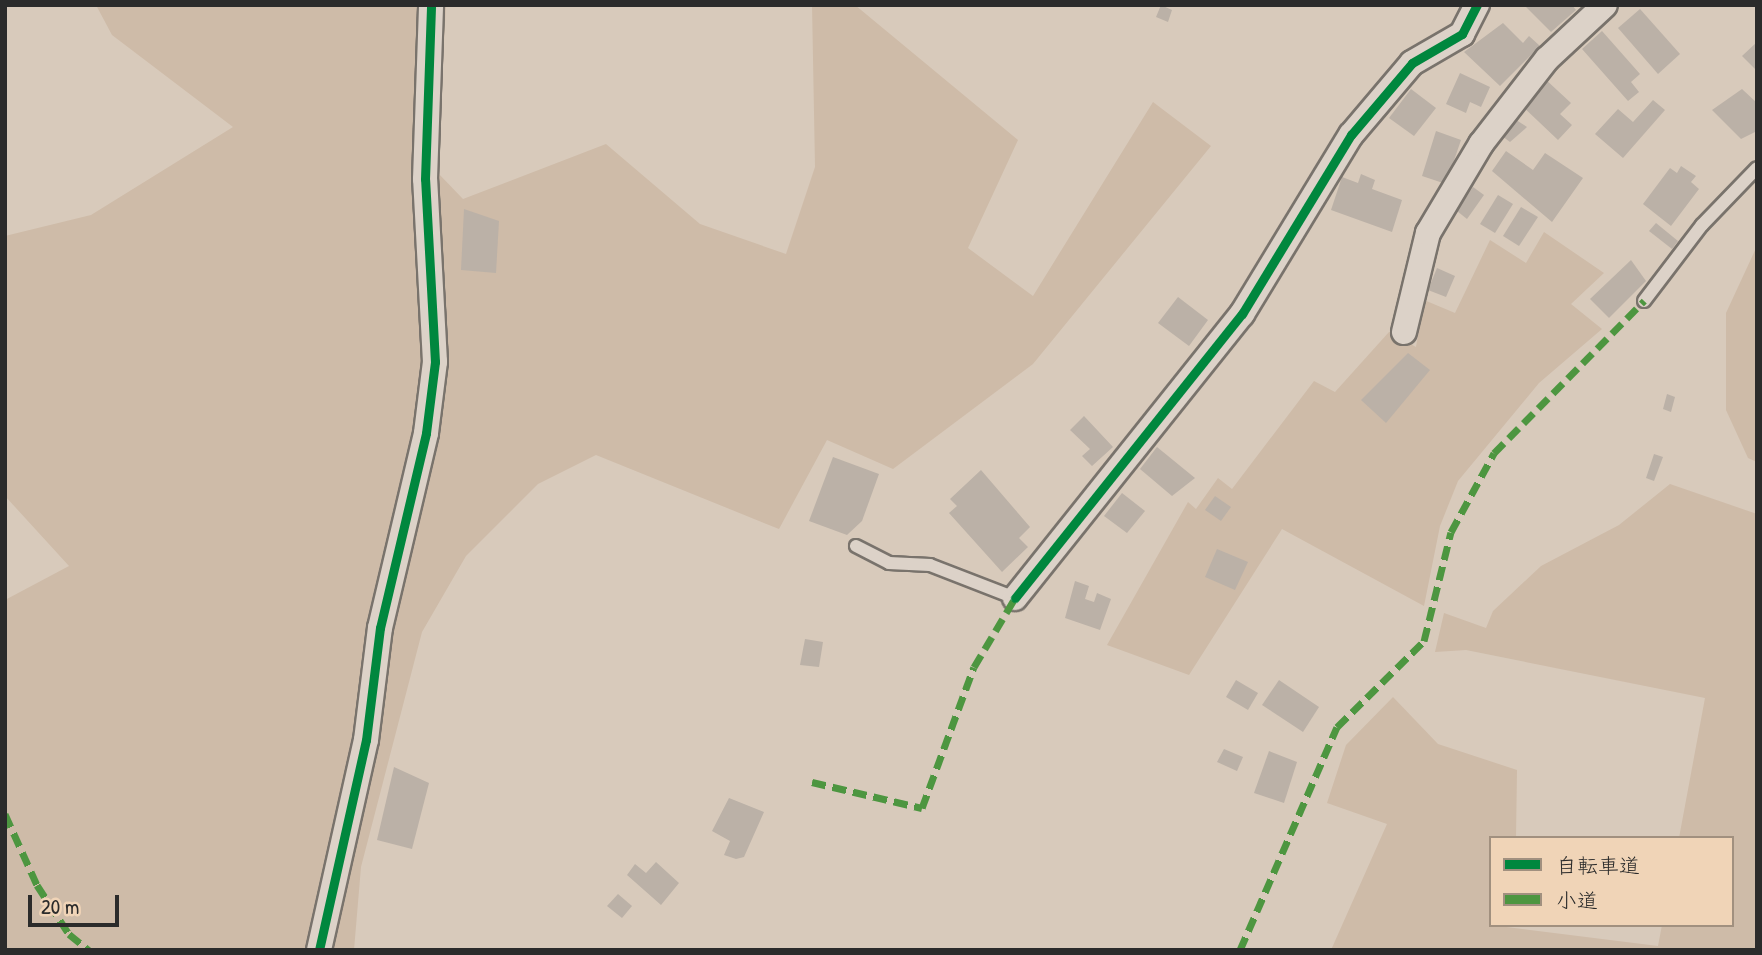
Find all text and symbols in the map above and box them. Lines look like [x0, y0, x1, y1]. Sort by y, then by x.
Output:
legend [1489, 836, 1734, 927]
text: 自転車道 [1556, 851, 1640, 880]
scale bar [32, 881, 122, 925]
text: 小道 [1556, 886, 1598, 915]
text: 20 m [41, 892, 79, 921]

